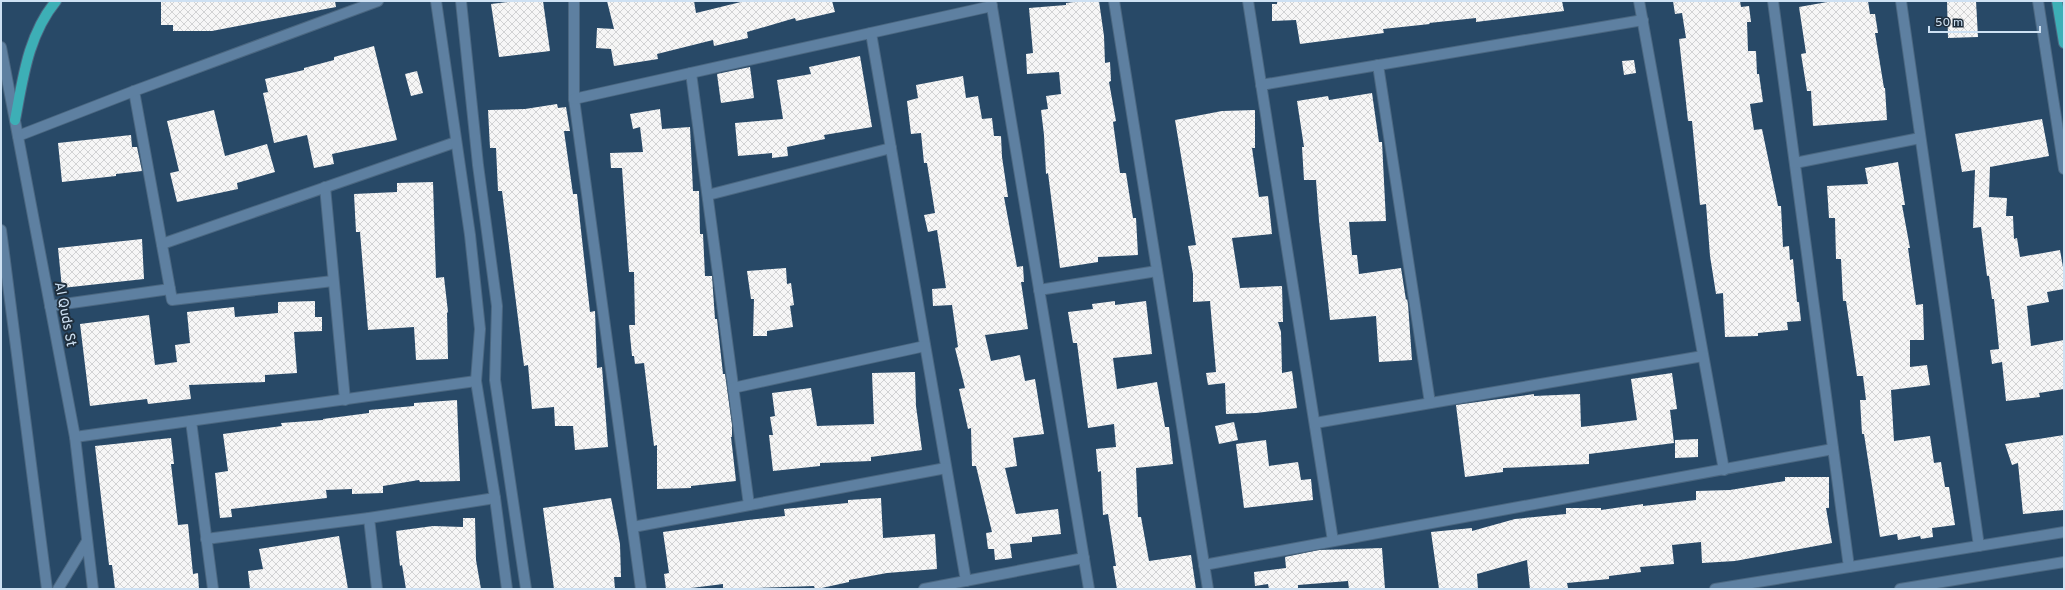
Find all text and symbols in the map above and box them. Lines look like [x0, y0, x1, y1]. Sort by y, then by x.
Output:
scale bar [1929, 8, 2040, 34]
text: 50 m [1935, 15, 1963, 31]
street label: Al Quds St [50, 280, 79, 348]

